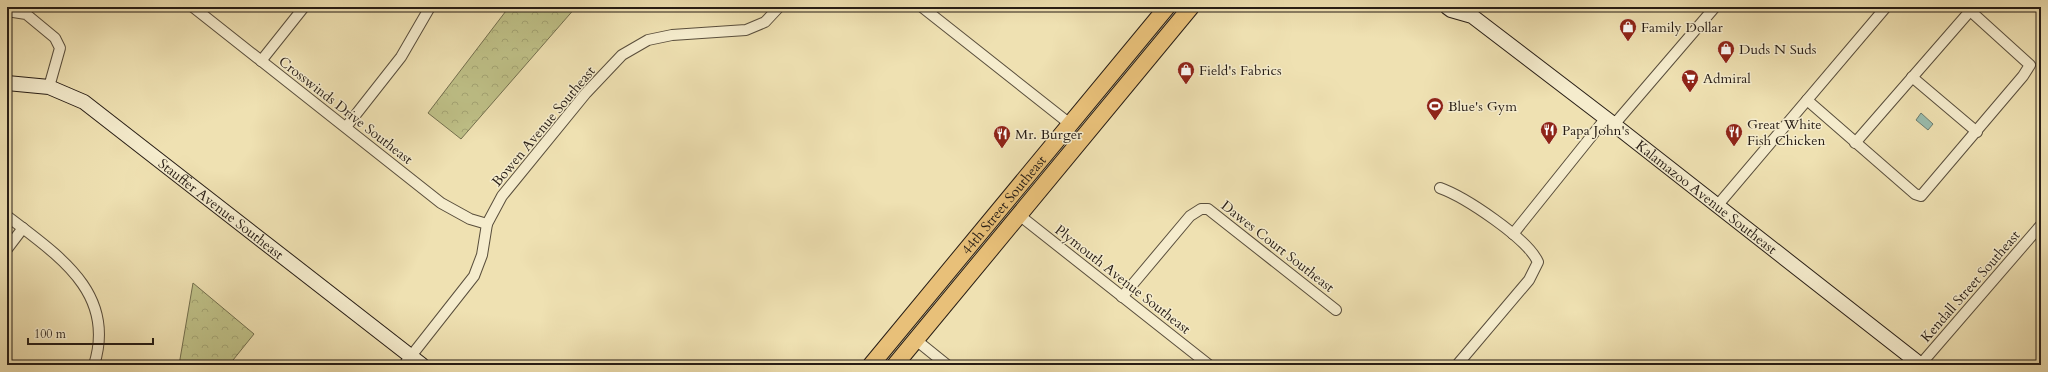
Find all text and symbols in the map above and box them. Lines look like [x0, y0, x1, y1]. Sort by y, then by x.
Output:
shop icon: Family Dollar [1618, 17, 1638, 42]
place label: Family Dollar [1641, 18, 1724, 37]
shop icon: Duds N Suds [1716, 39, 1736, 64]
place label: Duds N Suds [1739, 40, 1817, 59]
street label: Crosswinds Drive Southeast [275, 52, 417, 169]
shop icon: Field's Fabrics [1176, 60, 1196, 85]
place label: Field's Fabrics [1199, 61, 1282, 80]
street label: Bowen Avenue Southeast [487, 62, 600, 190]
supermarket icon: Admiral [1680, 68, 1700, 93]
place label: Admiral [1703, 69, 1751, 88]
sports icon: Blue's Gym [1425, 96, 1445, 121]
place label: Blue's Gym [1448, 97, 1517, 116]
place label: Great White Fish Chicken [1747, 115, 1826, 150]
restaurant icon: Papa John's [1539, 120, 1559, 145]
place label: Papa John's [1562, 121, 1630, 140]
restaurant icon: Great White Fish Chicken [1724, 122, 1744, 147]
restaurant icon: Mr. Burger [992, 124, 1012, 149]
place label: Mr. Burger [1015, 125, 1083, 144]
street label: Kalamazoo Avenue Southeast [1632, 136, 1781, 259]
street label: 44th Street Southeast [957, 151, 1051, 259]
street label: Stauffer Avenue Southeast [154, 154, 288, 264]
street label: Dawes Court Southeast [1217, 196, 1339, 297]
street label: Plymouth Avenue Southeast [1051, 220, 1195, 339]
street label: Kendall Street Southeast [1916, 226, 2025, 346]
scale bar [28, 320, 153, 346]
text: 100 m [34, 326, 67, 342]

